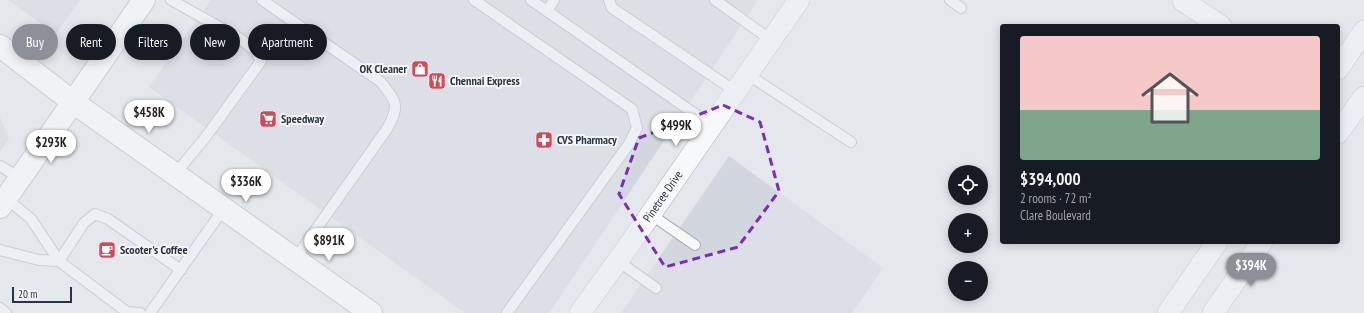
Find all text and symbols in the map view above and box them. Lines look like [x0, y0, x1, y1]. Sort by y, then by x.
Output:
chip: Buy [12, 24, 58, 60]
chip: Rent [66, 24, 116, 60]
chip: Filters [124, 24, 182, 60]
chip: New [190, 24, 240, 60]
chip: Apartment [248, 24, 327, 60]
shop icon: OK Cleaner [410, 59, 430, 79]
place label: OK Cleaner [360, 61, 407, 76]
icon: home [1134, 62, 1206, 134]
restaurant icon: Chennai Express [427, 71, 447, 91]
place label: Chennai Express [450, 73, 520, 88]
pin: $458K [121, 100, 177, 134]
text: $458K [133, 104, 165, 121]
supermarket icon: Speedway [258, 109, 278, 129]
place label: Speedway [281, 111, 324, 126]
pin: $499K [648, 113, 704, 147]
text: $499K [660, 117, 692, 134]
pin: $293K [23, 130, 79, 164]
pharmacy icon: CVS Pharmacy [534, 130, 554, 150]
place label: CVS Pharmacy [557, 132, 617, 147]
text: $293K [35, 134, 67, 151]
map controls [948, 165, 988, 301]
button: locate [948, 165, 988, 205]
street label: Pinetree Drive [639, 168, 685, 225]
text: $394,000 [1020, 168, 1081, 190]
pin: $336K [218, 169, 274, 203]
text: $336K [230, 173, 262, 190]
text: 2 rooms · 72 m² [1020, 190, 1092, 207]
text: Clare Boulevard [1020, 207, 1091, 224]
button: + [948, 213, 988, 253]
pin: $891K [301, 228, 357, 262]
text: $891K [313, 232, 345, 249]
cafe icon: Scooter's Coffee [97, 240, 117, 260]
place label: Scooter's Coffee [120, 242, 188, 257]
pin: $394K [1223, 253, 1279, 287]
text: $394K [1235, 257, 1267, 274]
button: − [948, 261, 988, 301]
scale bar [12, 285, 72, 304]
text: 20 m [18, 287, 37, 301]

